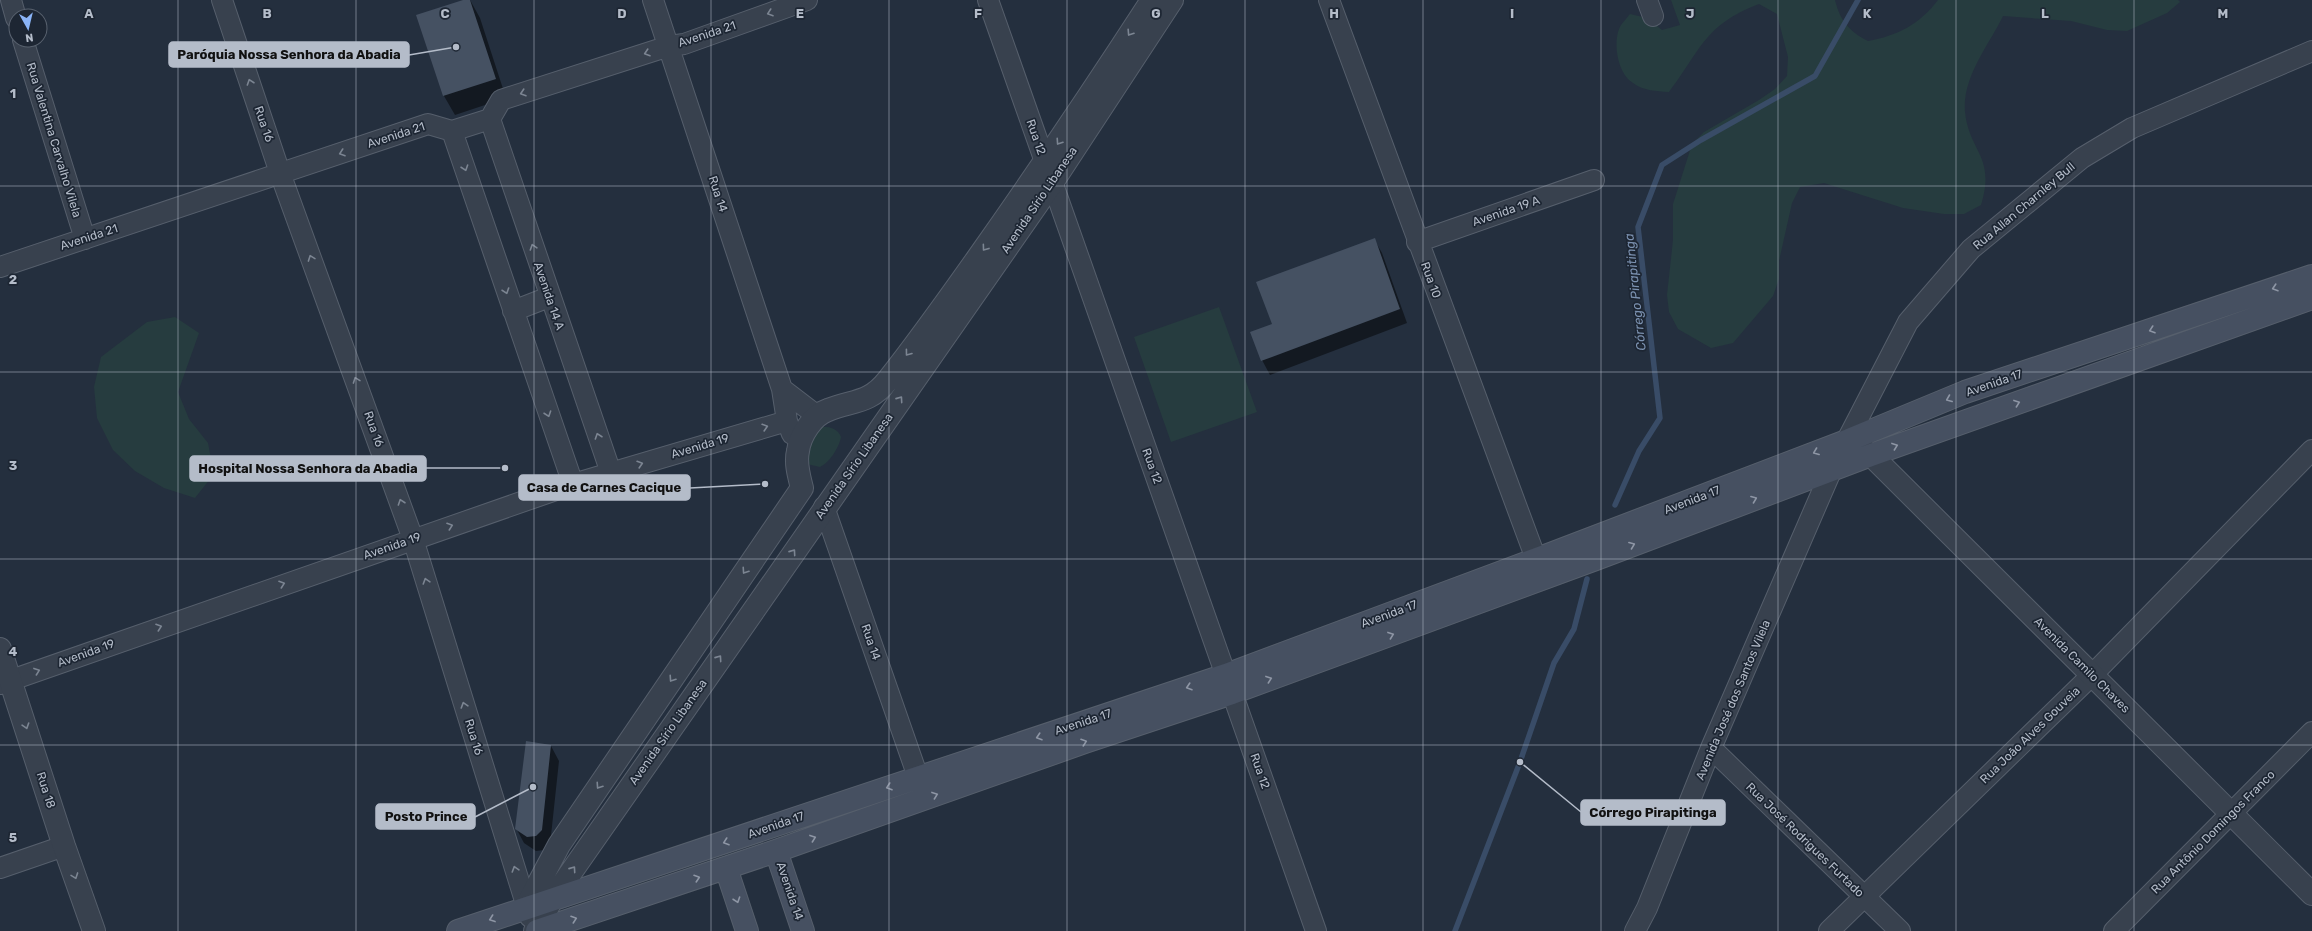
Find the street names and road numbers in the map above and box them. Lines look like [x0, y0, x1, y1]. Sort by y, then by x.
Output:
street label: Avenida 21 [676, 18, 738, 50]
street label: Rua Valentina Carvalho Vilela [24, 61, 84, 219]
street label: Rua 16 [251, 104, 277, 144]
street label: Rua 12 [1023, 117, 1049, 157]
street label: Avenida 21 [365, 119, 427, 151]
street label: Avenida Sírio Libanesa [998, 144, 1080, 256]
street label: Rua Allan Charnley Bull [1970, 159, 2078, 253]
street label: Rua 14 [706, 174, 731, 214]
street label: Avenida 19 A [1470, 193, 1542, 229]
street label: Avenida 21 [58, 221, 120, 253]
street label: Avenida 14 A [531, 260, 567, 332]
street label: Rua 10 [1418, 260, 1444, 300]
street label: Avenida 17 [1964, 367, 2024, 399]
street label: Rua 16 [361, 409, 387, 449]
street label: Avenida Sírio Libanesa [812, 411, 896, 521]
street label: Avenida 19 [669, 431, 731, 461]
street label: Rua 12 [1139, 446, 1165, 486]
street label: Avenida 17 [1662, 483, 1722, 517]
street label: Avenida 19 [361, 530, 423, 562]
street label: Avenida 17 [1359, 597, 1419, 631]
street label: Avenida Camilo Chaves [2031, 614, 2133, 716]
street label: Avenida José dos Santos Vilela [1693, 618, 1773, 782]
street label: Rua 14 [858, 622, 884, 662]
street label: Avenida 19 [55, 636, 117, 670]
street label: Avenida Sírio Libanesa [626, 677, 710, 787]
street label: Rua João Alves Gouveia [1977, 684, 2083, 786]
street label: Avenida 17 [1053, 706, 1113, 738]
street label: Rua 16 [462, 717, 486, 757]
street label: Rua 12 [1247, 751, 1273, 791]
street label: Rua Antônio Domingos Franco [2148, 767, 2278, 897]
street label: Rua 18 [34, 770, 58, 810]
street label: Rua José Rodrigues Furtado [1743, 780, 1867, 900]
street label: Avenida 17 [746, 809, 806, 841]
street label: Avenida 14 [774, 860, 807, 922]

